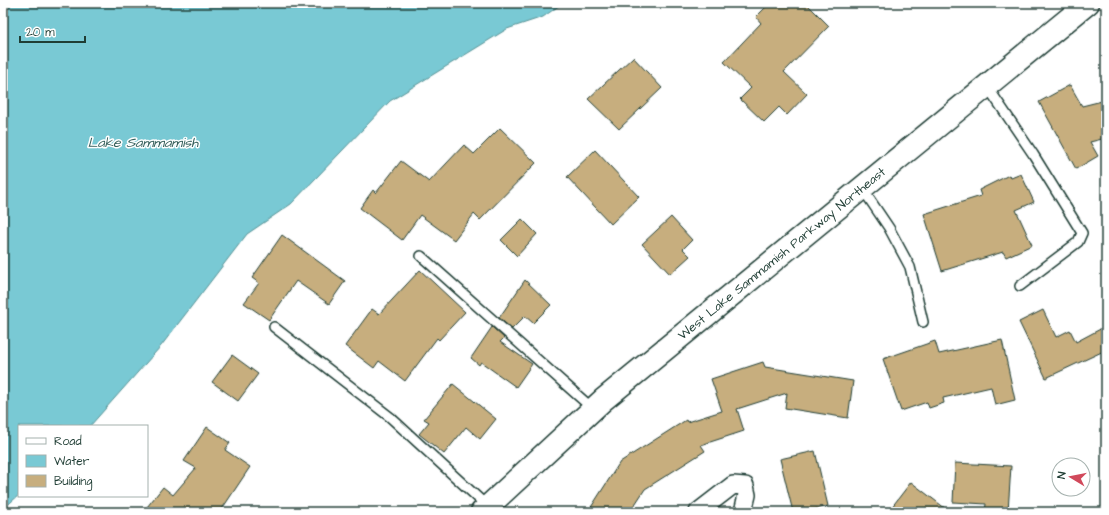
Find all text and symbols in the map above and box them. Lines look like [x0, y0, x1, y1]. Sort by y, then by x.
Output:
scale bar [20, 18, 85, 44]
text: 20 m [26, 24, 55, 41]
water label: Lake Sammamish [88, 133, 199, 153]
street label: West Lake Sammamish Parkway Northeast [674, 163, 890, 344]
legend [18, 425, 148, 497]
text: Road [54, 433, 82, 450]
text: Water [54, 453, 90, 470]
north arrow [1051, 457, 1091, 497]
text: N [1054, 471, 1070, 480]
text: Building [54, 473, 92, 491]

